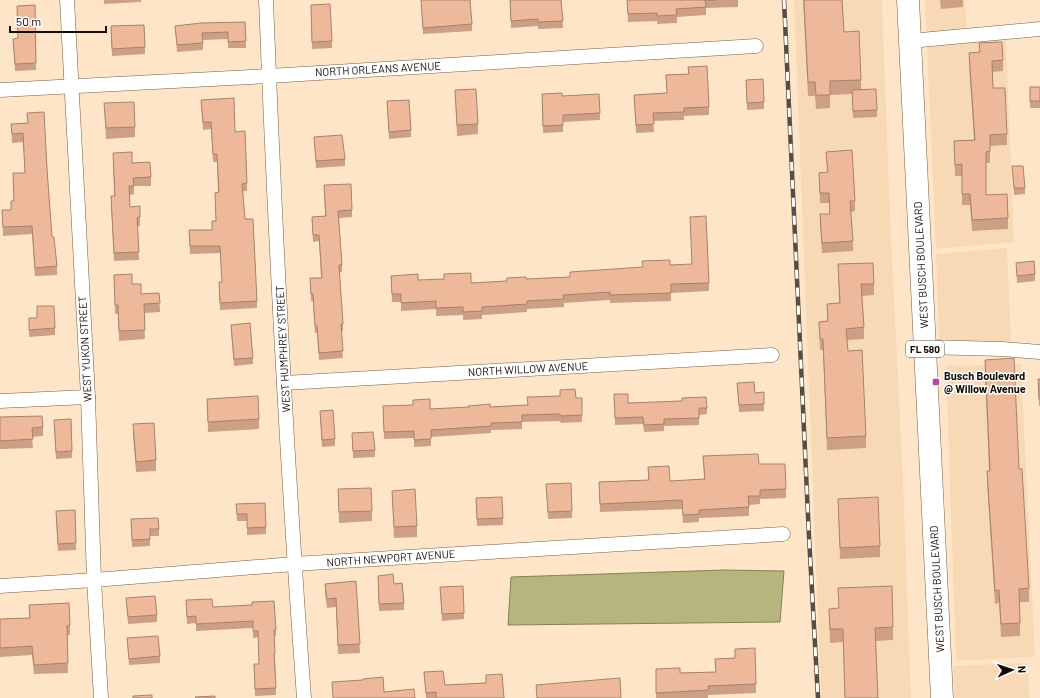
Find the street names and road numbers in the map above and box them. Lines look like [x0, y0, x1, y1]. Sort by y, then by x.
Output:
street label: NORTH ORLEANS AVENUE [315, 59, 442, 78]
street label: WEST BUSCH BOULEVARD [911, 201, 930, 329]
street label: WEST HUMPHREY STREET [273, 285, 292, 413]
street label: WEST YUKON STREET [75, 296, 94, 402]
road number: FL 580 [906, 341, 944, 357]
street label: NORTH WILLOW AVENUE [467, 359, 589, 378]
street label: WEST BUSCH BOULEVARD [927, 525, 946, 653]
street label: NORTH NEWPORT AVENUE [326, 546, 456, 568]

